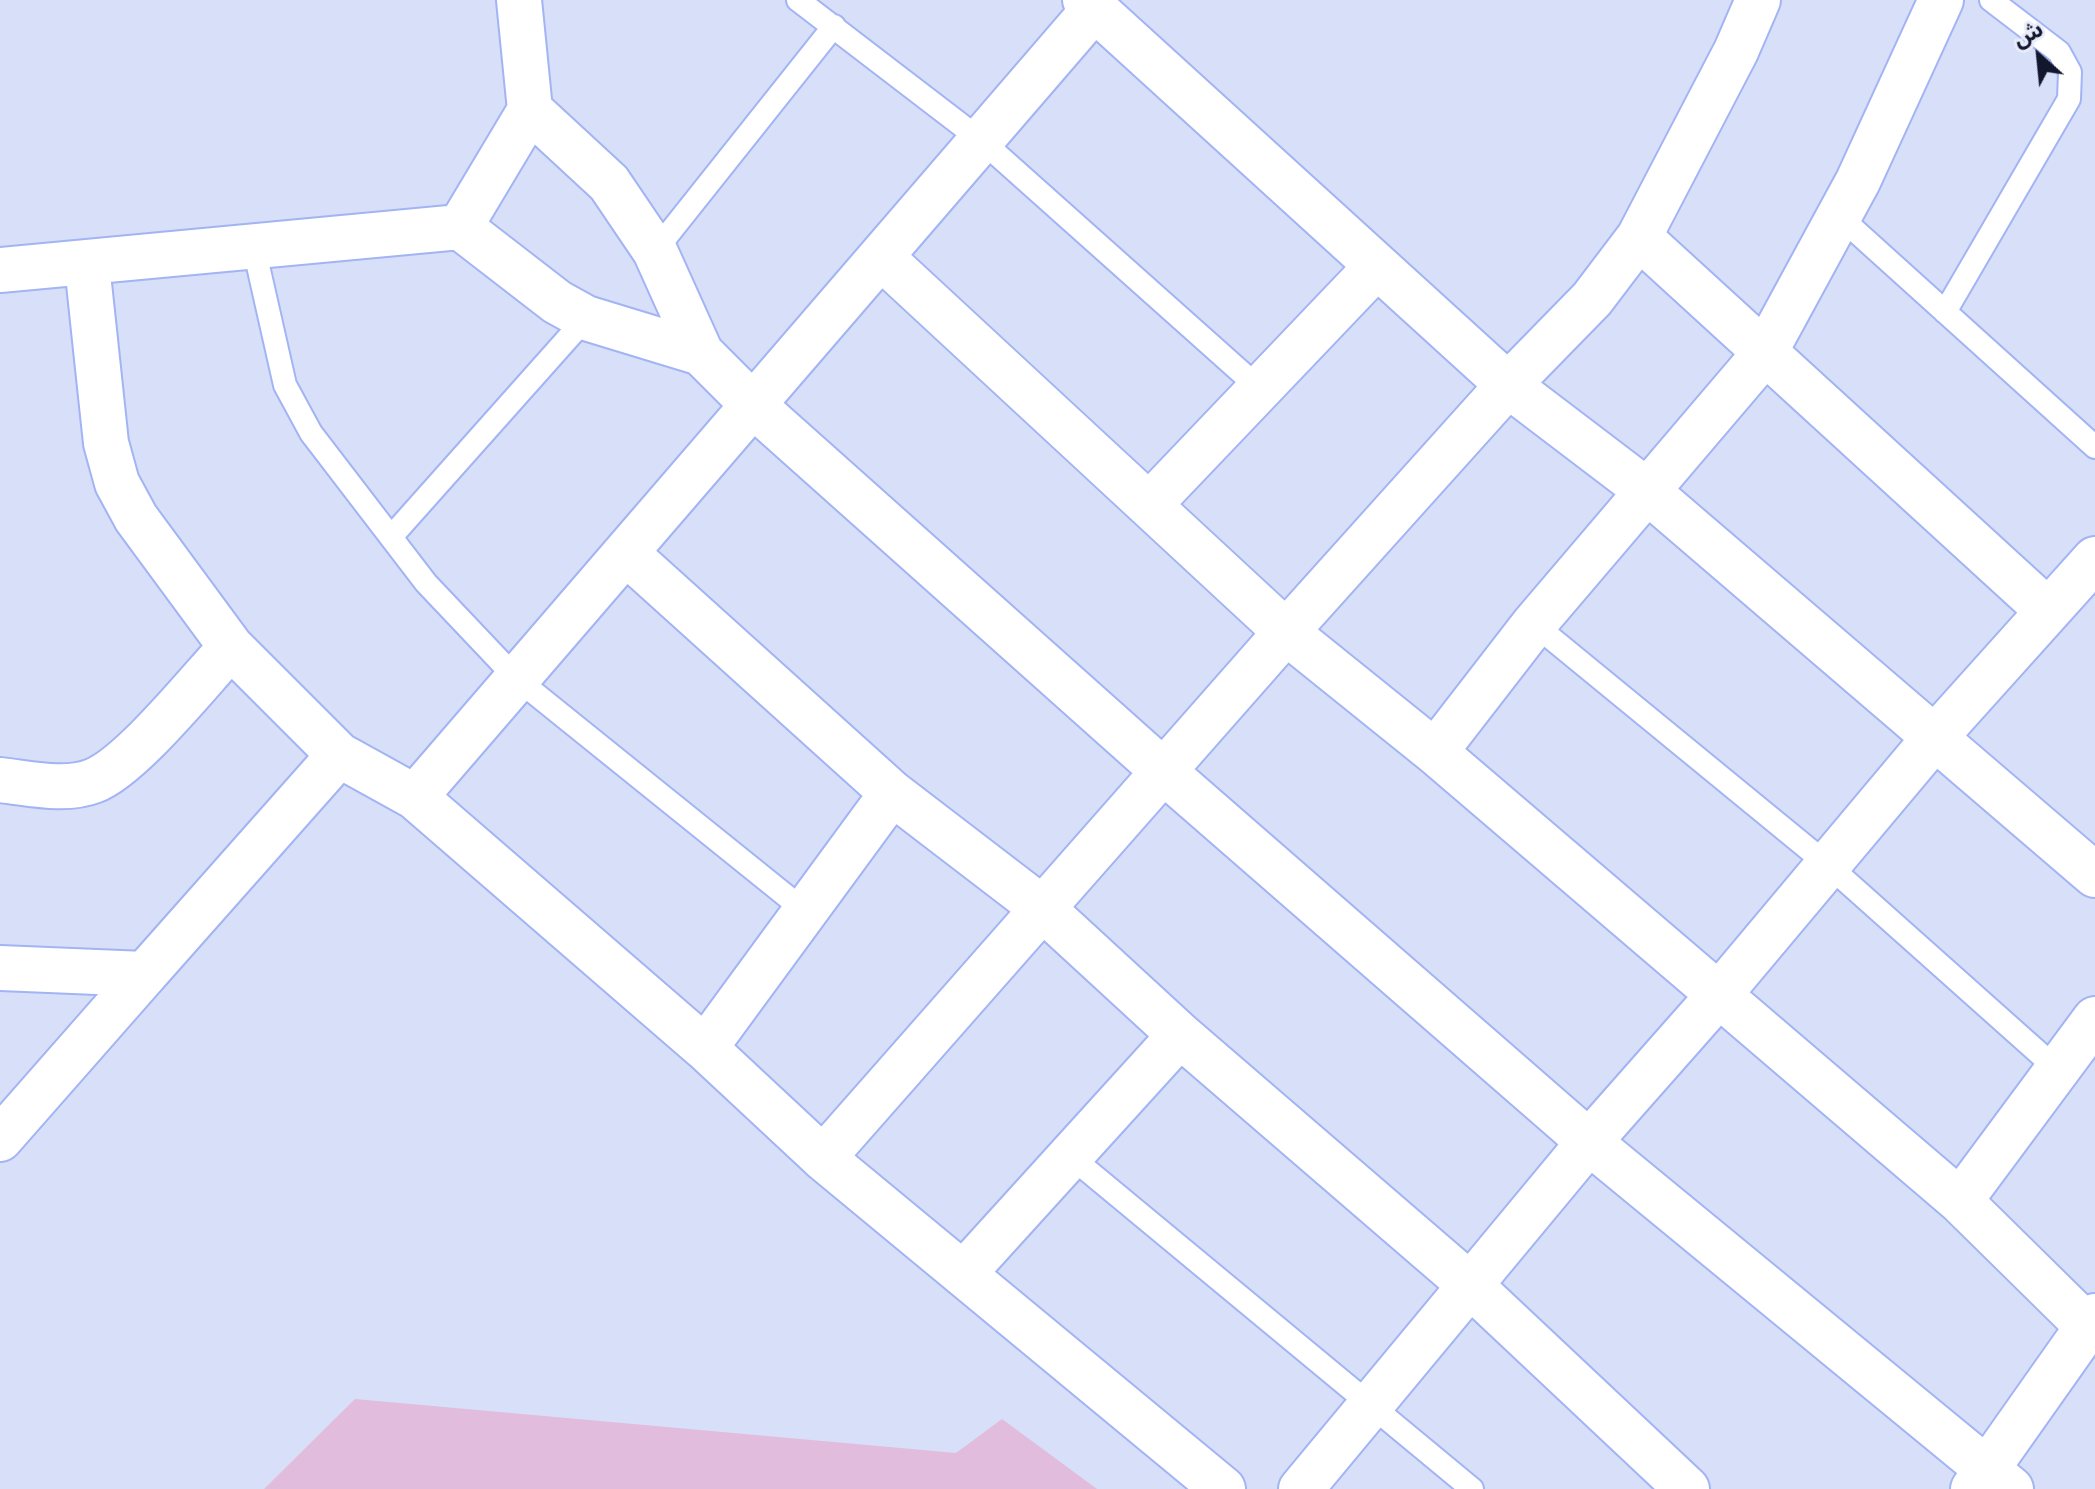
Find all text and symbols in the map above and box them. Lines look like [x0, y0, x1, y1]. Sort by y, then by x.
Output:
north arrow [1999, 16, 2079, 96]
text: ش [2009, 16, 2047, 52]

